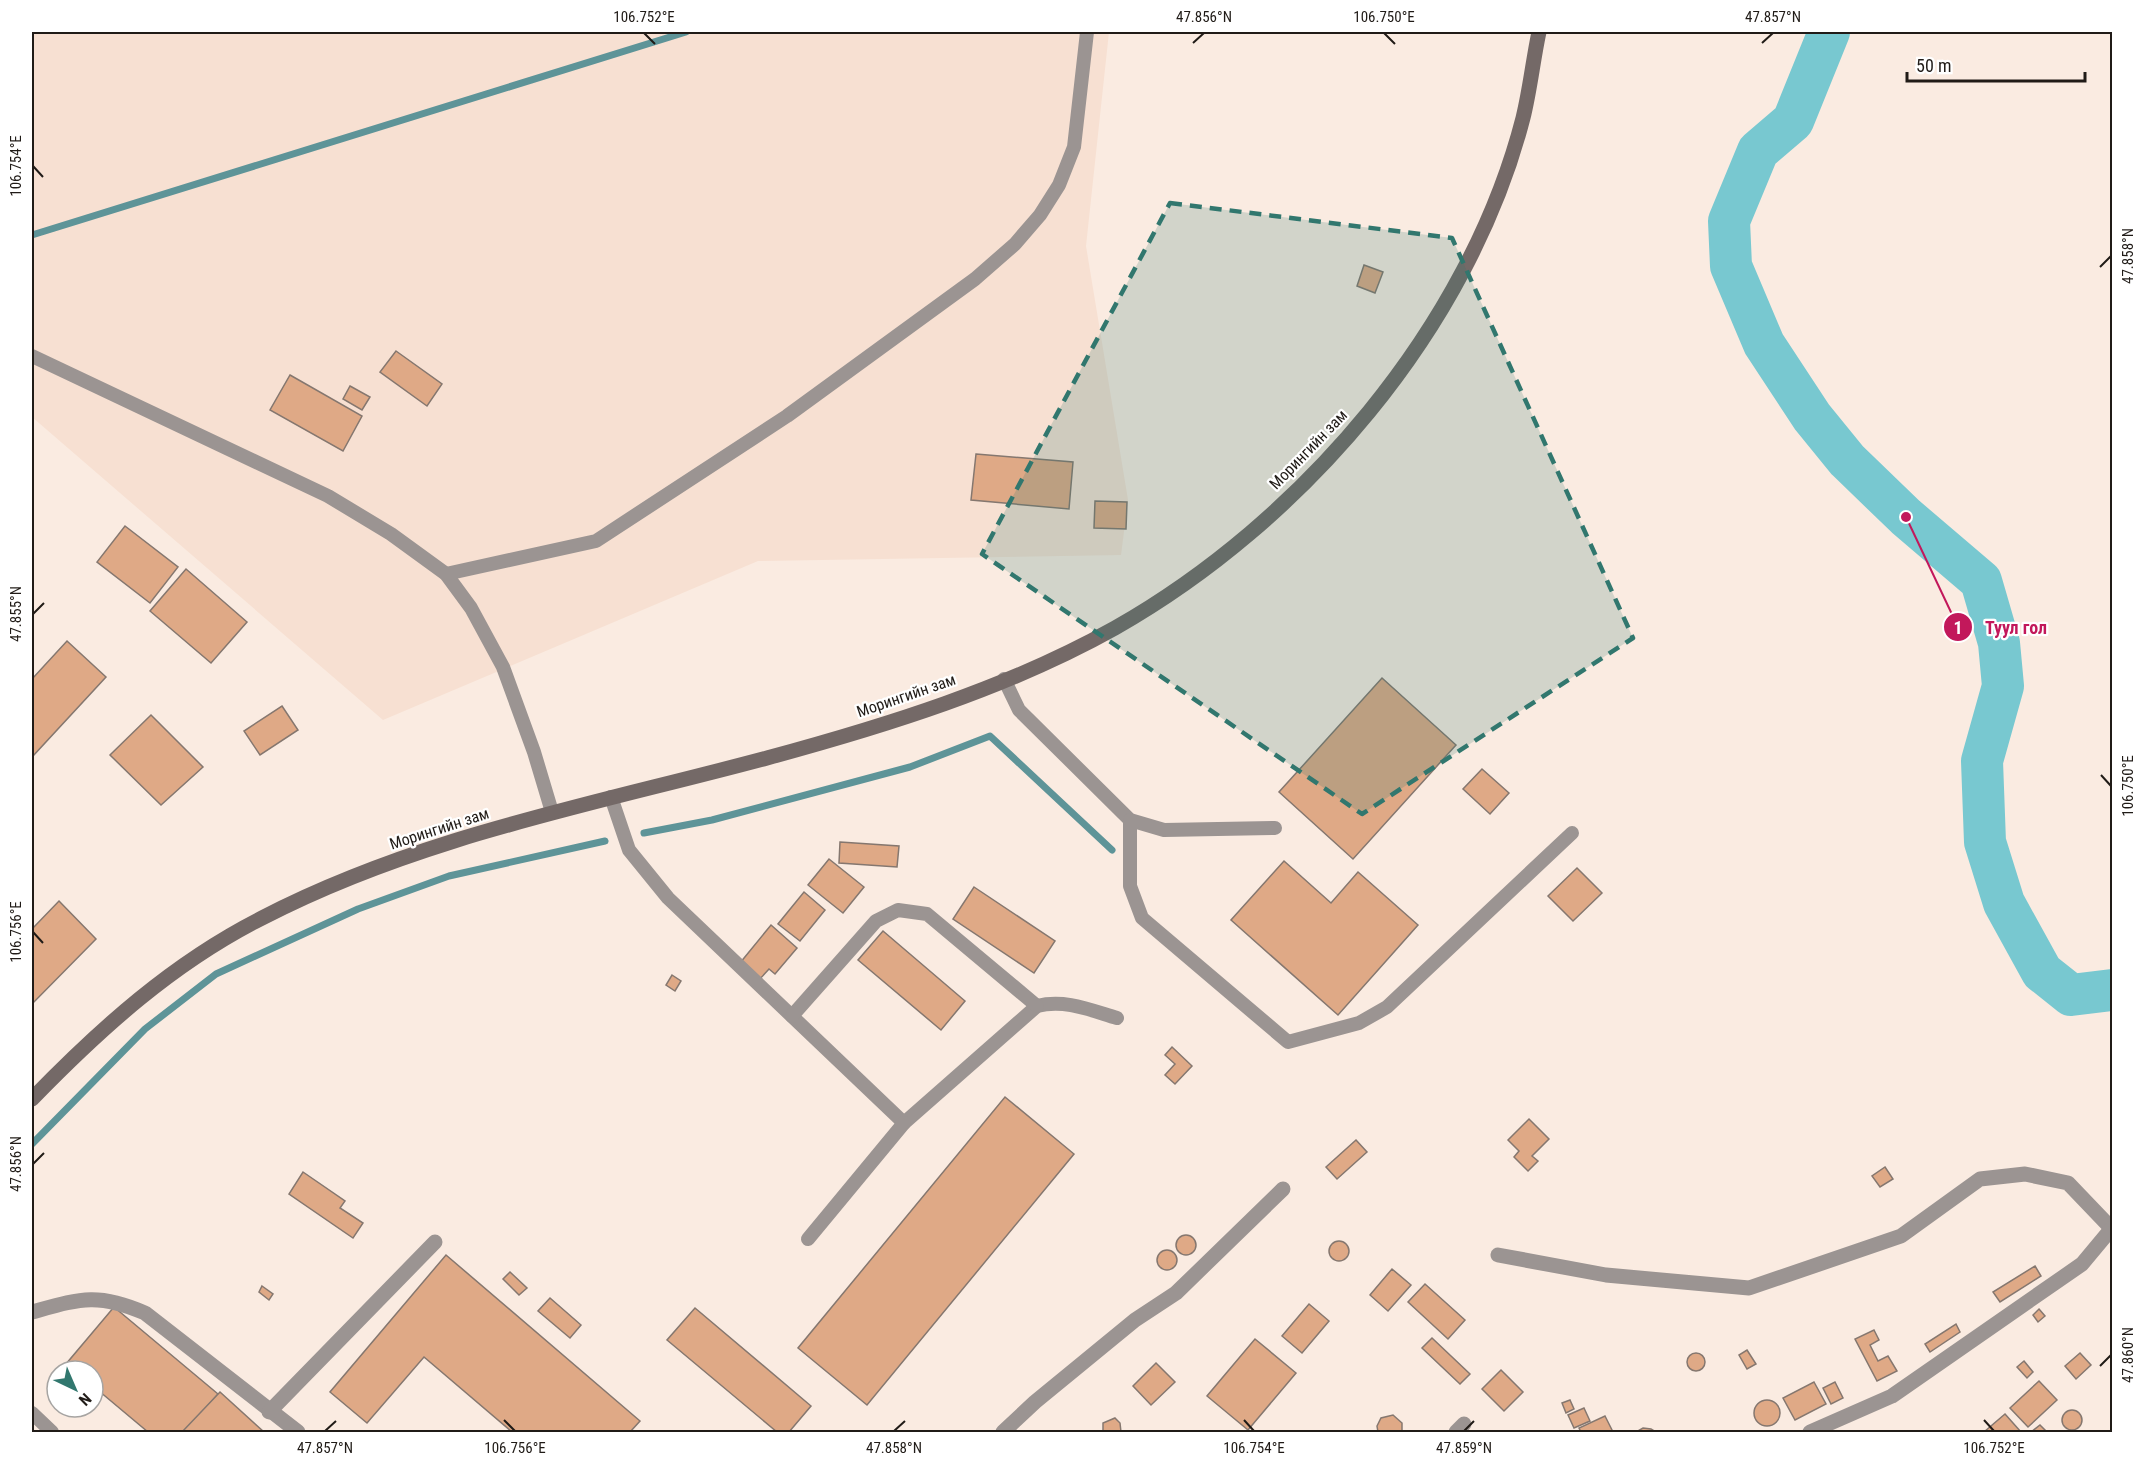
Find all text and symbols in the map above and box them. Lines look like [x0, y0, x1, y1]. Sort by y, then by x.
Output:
text: 106.752°E [613, 8, 675, 26]
text: 47.856°N [1176, 8, 1232, 26]
text: 106.750°E [1353, 8, 1415, 26]
text: 47.857°N [1745, 8, 1801, 26]
scale bar [1907, 45, 2086, 83]
text: 50 m [1916, 55, 1951, 76]
text: 106.754°E [7, 135, 25, 197]
text: 47.858°N [2119, 228, 2137, 284]
street label: Морингийн зам [1266, 406, 1351, 493]
text: 47.855°N [7, 586, 25, 642]
callout: Туул гол [1943, 609, 2059, 645]
text: 1 [1953, 617, 1963, 638]
text: Туул гол [1985, 617, 2047, 638]
street label: Морингийн зам [854, 670, 958, 721]
text: 106.750°E [2119, 755, 2137, 817]
street label: Морингийн зам [387, 803, 491, 854]
text: 106.756°E [7, 901, 25, 963]
text: 47.856°N [7, 1136, 25, 1192]
text: 47.860°N [2119, 1327, 2137, 1383]
north arrow [45, 1359, 105, 1419]
text: N [75, 1389, 95, 1410]
text: 47.857°N [297, 1439, 353, 1457]
text: 106.756°E [484, 1439, 546, 1457]
text: 47.858°N [866, 1439, 922, 1457]
text: 106.754°E [1223, 1439, 1285, 1457]
text: 47.859°N [1436, 1439, 1492, 1457]
text: 106.752°E [1963, 1439, 2025, 1457]

